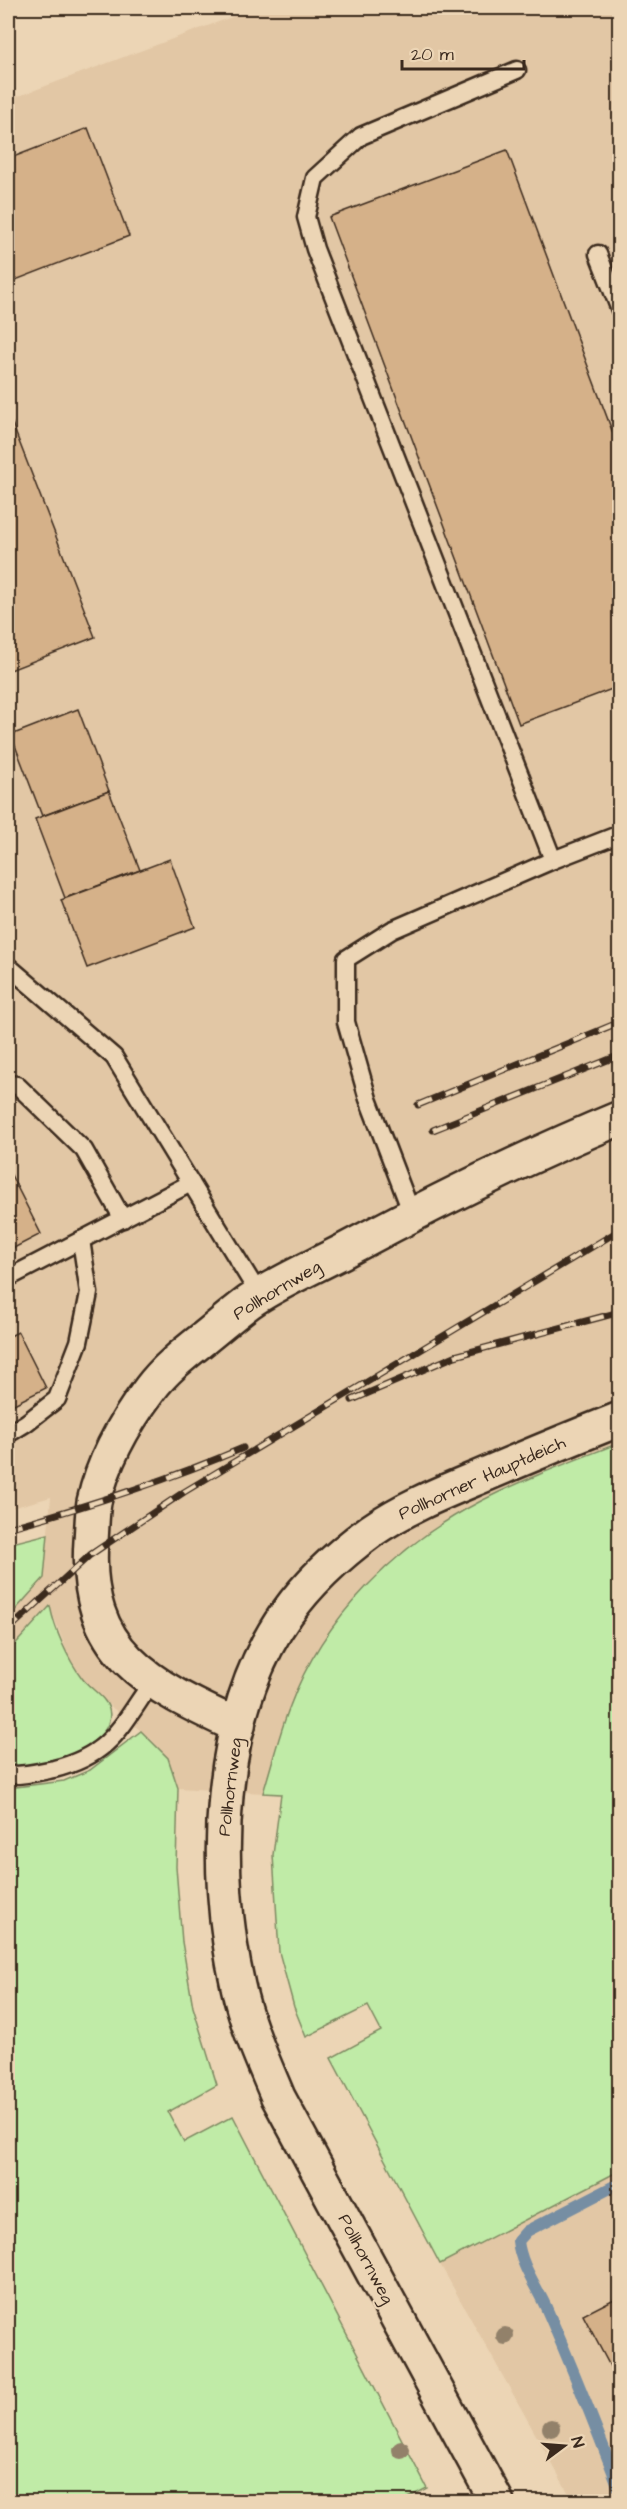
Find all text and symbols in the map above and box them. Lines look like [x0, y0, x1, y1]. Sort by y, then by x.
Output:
scale bar [402, 33, 524, 71]
text: 20 m [411, 42, 454, 67]
street label: Pollhornweg [228, 1254, 326, 1327]
street label: Pollhorner Hauptdeich [394, 1430, 570, 1526]
street label: Pollhornweg [212, 1736, 249, 1838]
street label: Pollhornweg [331, 2210, 400, 2309]
north arrow [534, 2416, 594, 2476]
text: N [566, 2434, 589, 2450]

